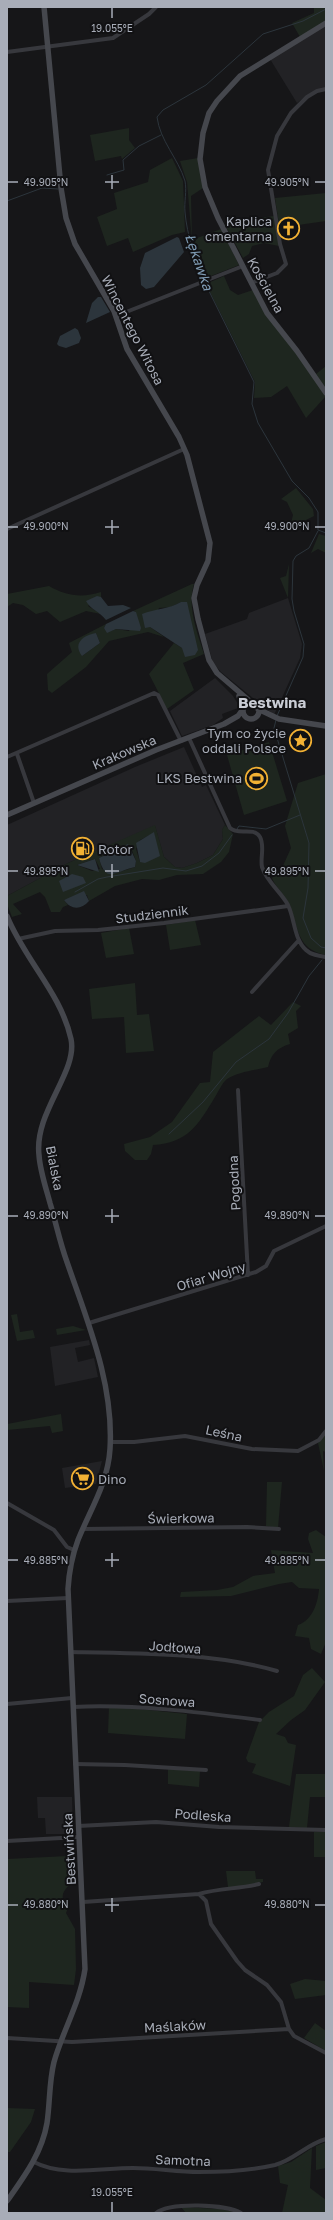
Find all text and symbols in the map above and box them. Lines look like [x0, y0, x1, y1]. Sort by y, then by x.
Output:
text: 19.055°E [91, 22, 133, 34]
text: 49.905°N [24, 176, 68, 188]
text: 49.905°N [265, 176, 309, 188]
place label: Kaplica cmentarna [205, 213, 272, 244]
church icon: Kaplica cmentarna [275, 215, 301, 241]
water label: Łękawka [182, 231, 217, 293]
street label: Kościelna [244, 254, 288, 316]
street label: Wincentego Witosa [98, 272, 168, 388]
text: 49.900°N [23, 520, 69, 532]
text: 49.900°N [264, 520, 310, 532]
district label: Bestwina [238, 693, 306, 711]
place label: Tym co życie oddali Polsce [202, 725, 286, 756]
place icon: Tym co życie oddali Polsce [288, 727, 314, 753]
street label: Krakowska [90, 731, 158, 773]
sports icon: LKS Bestwina [244, 765, 270, 791]
place label: LKS Bestwina [156, 770, 242, 786]
fuel station icon: Rotor [70, 836, 96, 862]
place label: Rotor [98, 841, 133, 857]
text: 49.895°N [24, 865, 68, 877]
text: 49.895°N [265, 865, 309, 877]
street label: Studziennik [115, 901, 190, 926]
street label: Bialska [43, 1144, 67, 1192]
street label: Pogodna [225, 1155, 243, 1211]
text: 49.890°N [24, 1209, 69, 1221]
text: 49.890°N [265, 1209, 310, 1221]
street label: Ofiar Wojny [174, 1258, 248, 1294]
street label: Leśna [204, 1421, 244, 1445]
supermarket icon: Dino [69, 1466, 95, 1492]
place label: Dino [98, 1471, 127, 1487]
street label: Świerkowa [147, 1509, 215, 1527]
text: 49.885°N [24, 1554, 68, 1566]
text: 49.885°N [265, 1554, 309, 1566]
street label: Jodłowa [148, 1637, 202, 1657]
street label: Sosnowa [138, 1690, 196, 1710]
street label: Podleska [174, 1805, 232, 1825]
street label: Bestwińska [59, 1813, 79, 1885]
text: 49.880°N [23, 1898, 69, 1910]
text: 49.880°N [264, 1898, 310, 1910]
street label: Maślaków [144, 2016, 207, 2036]
street label: Samotna [155, 2151, 211, 2169]
text: 19.055°E [91, 2186, 133, 2198]

